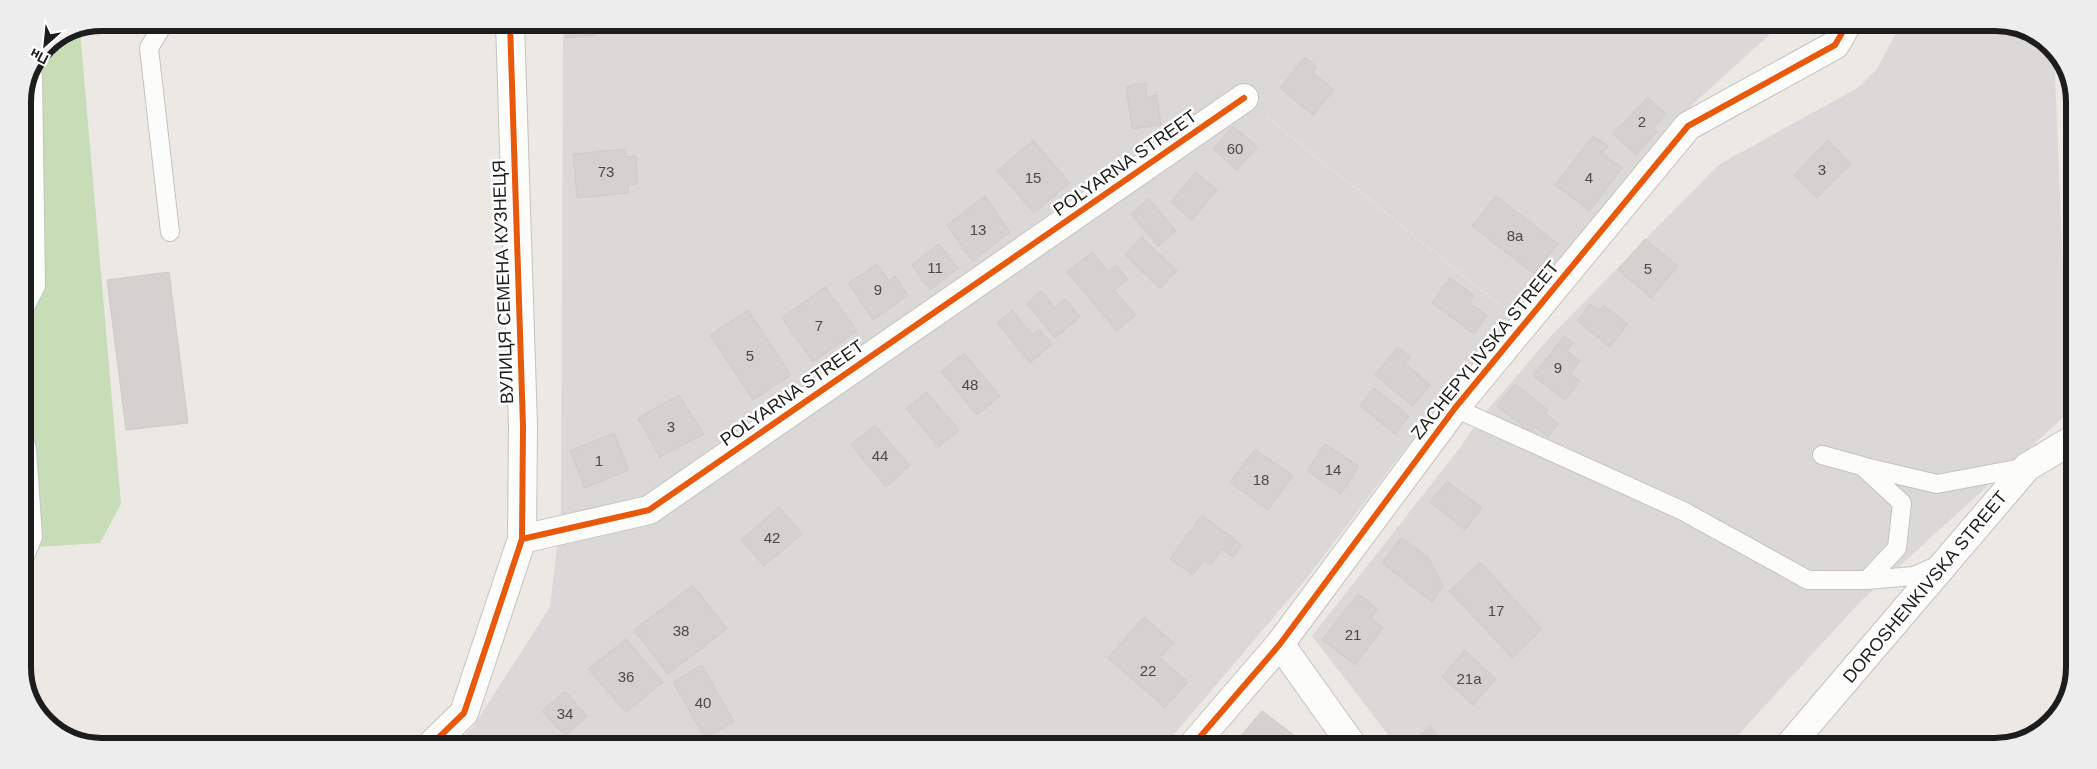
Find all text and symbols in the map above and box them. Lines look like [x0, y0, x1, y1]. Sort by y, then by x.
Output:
north arrow [20, 20, 70, 70]
text: Пн [27, 45, 51, 68]
street label: POLYARNA STREET [1049, 106, 1201, 220]
house number: 2 [1638, 113, 1646, 130]
house number: 60 [1227, 140, 1243, 157]
street label: ВУЛИЦЯ СЕМЕНА КУЗНЕЦЯ [489, 160, 517, 404]
house number: 3 [1818, 161, 1826, 178]
house number: 73 [598, 163, 614, 180]
house number: 15 [1025, 169, 1041, 186]
house number: 4 [1585, 169, 1593, 186]
house number: 13 [970, 221, 986, 238]
house number: 8а [1507, 227, 1524, 244]
street label: ZACHEPYLIVSKA STREET [1407, 257, 1563, 443]
house number: 11 [927, 259, 943, 276]
house number: 5 [1644, 260, 1652, 277]
house number: 9 [874, 281, 882, 298]
house number: 7 [815, 317, 823, 334]
street label: POLYARNA STREET [716, 336, 868, 450]
house number: 5 [746, 347, 754, 364]
house number: 9 [1554, 359, 1562, 376]
house number: 48 [962, 376, 978, 393]
house number: 3 [667, 418, 675, 435]
house number: 44 [872, 447, 888, 464]
house number: 1 [595, 452, 603, 469]
house number: 14 [1325, 461, 1341, 478]
house number: 18 [1253, 471, 1269, 488]
street label: DOROSHENKIVSKA STREET [1839, 487, 2011, 687]
house number: 42 [764, 529, 780, 546]
house number: 17 [1488, 602, 1504, 619]
house number: 38 [673, 622, 689, 639]
house number: 21 [1345, 626, 1361, 643]
house number: 22 [1140, 662, 1156, 679]
house number: 36 [618, 668, 634, 685]
house number: 21а [1456, 670, 1482, 687]
house number: 40 [695, 694, 711, 711]
house number: 34 [557, 705, 573, 722]

